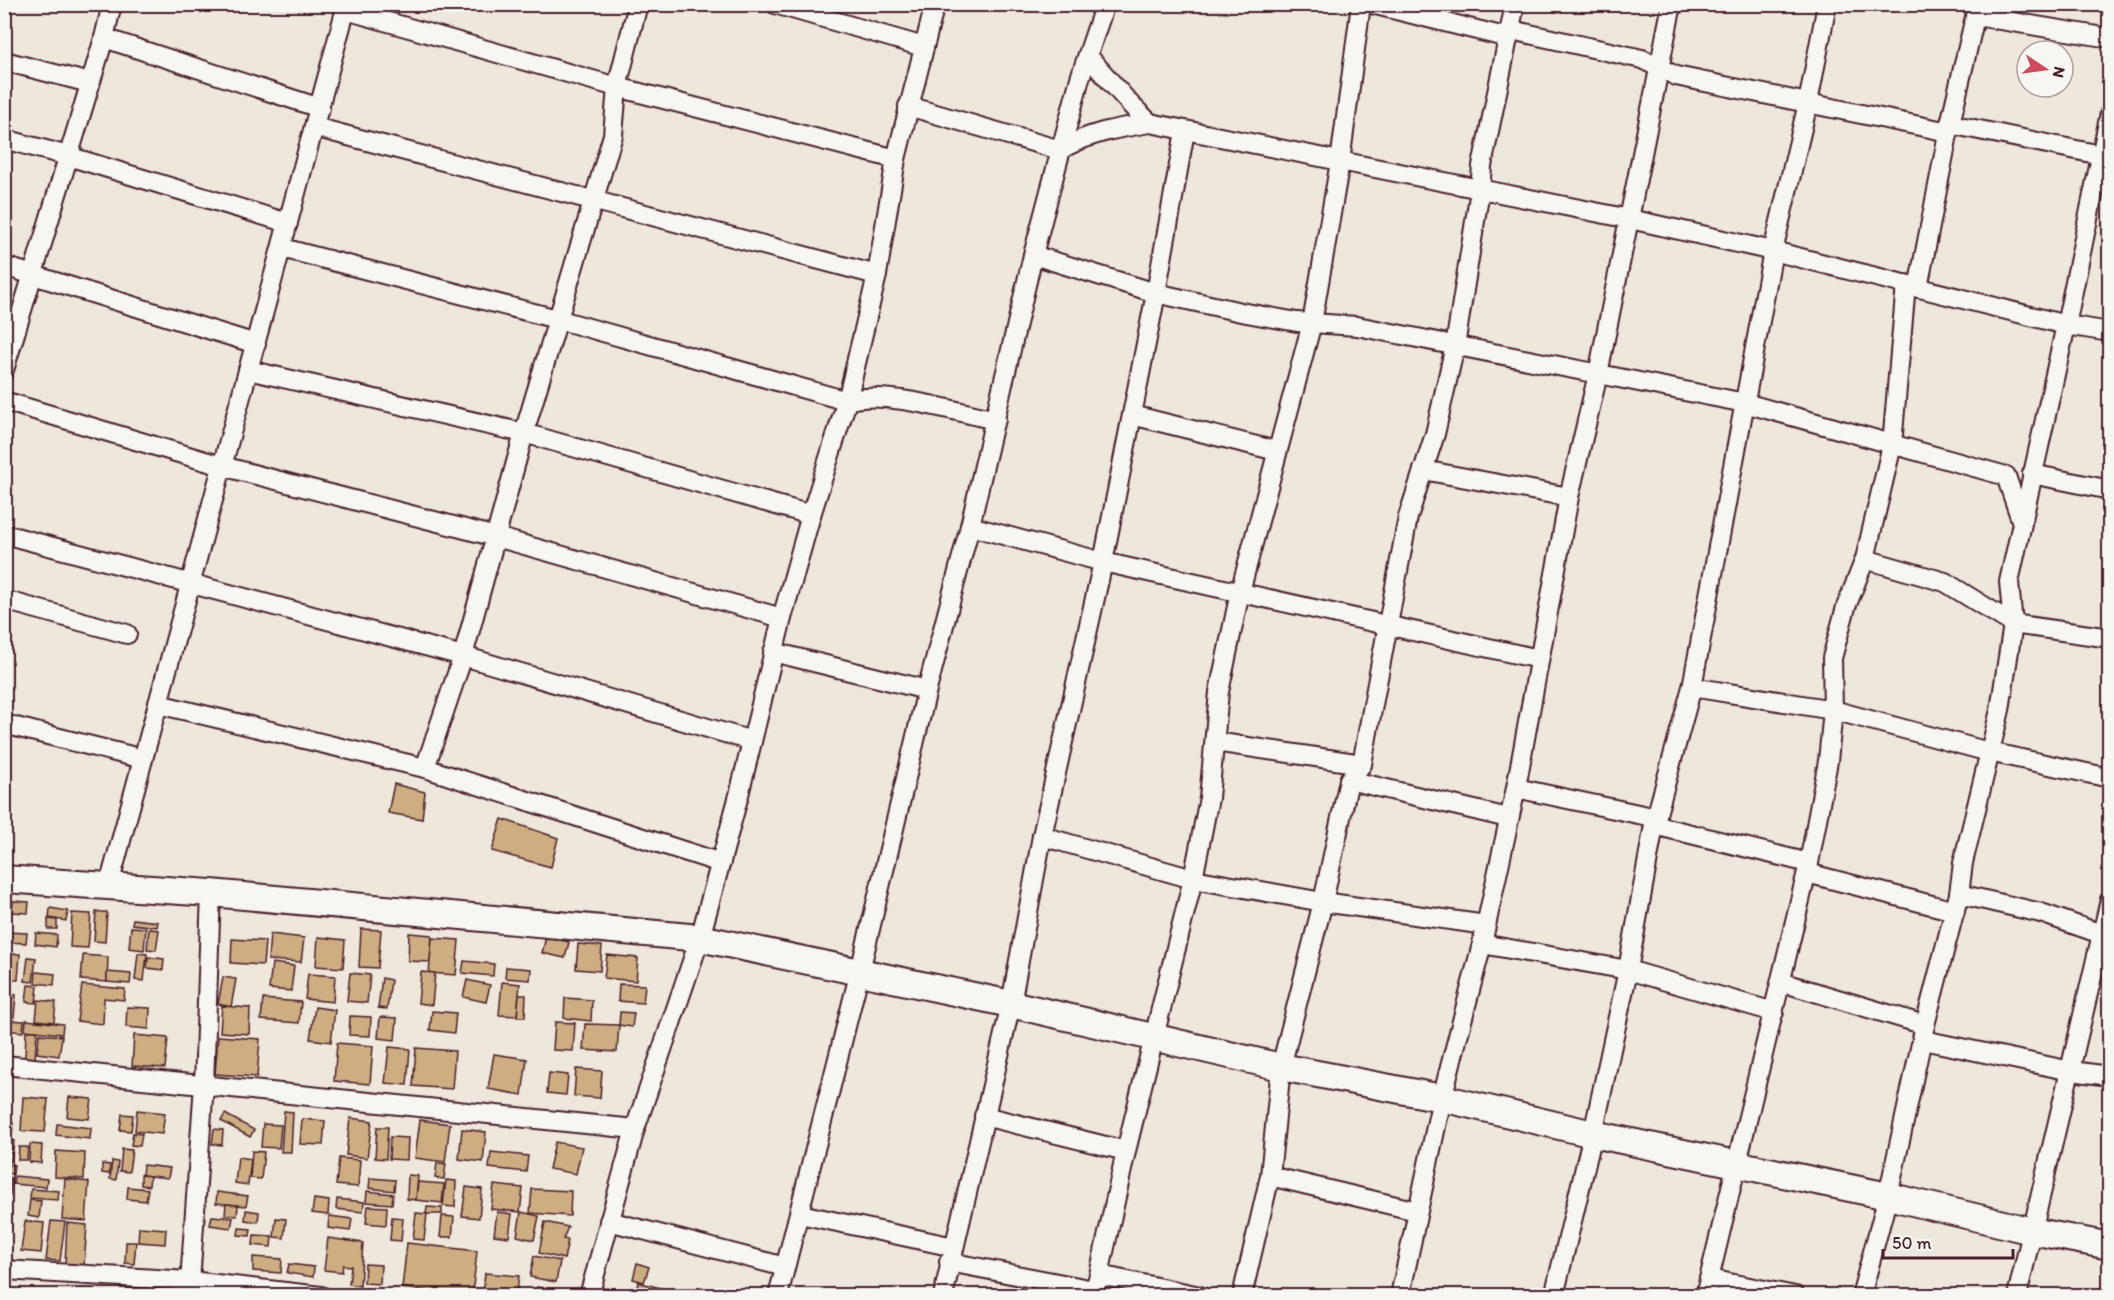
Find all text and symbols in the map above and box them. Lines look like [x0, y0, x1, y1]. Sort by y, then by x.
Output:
north arrow [2015, 39, 2075, 99]
text: N [2049, 65, 2070, 80]
scale bar [1883, 1222, 2014, 1260]
text: 50 m [1892, 1232, 1932, 1254]

